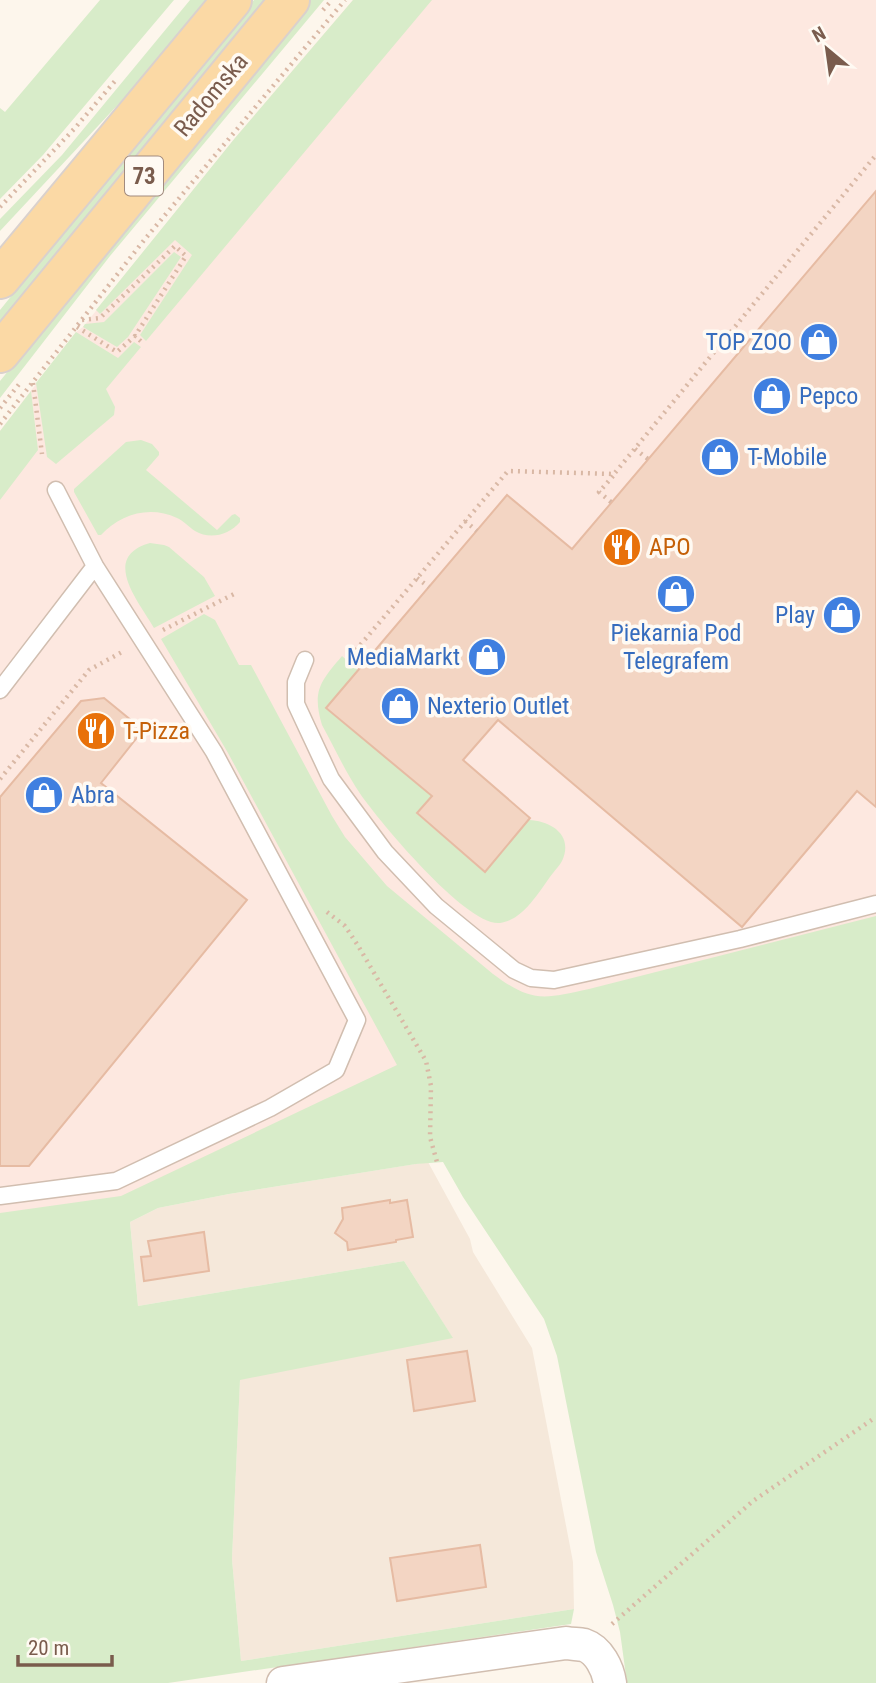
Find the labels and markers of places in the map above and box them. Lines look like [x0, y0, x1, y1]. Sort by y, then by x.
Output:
shop icon: TOP ZOO [798, 321, 840, 363]
place label: TOP ZOO [706, 328, 792, 356]
shop icon: Pepco [751, 375, 793, 417]
place label: Pepco [799, 382, 858, 410]
shop icon: T-Mobile [699, 436, 741, 478]
place label: T-Mobile [747, 443, 827, 471]
restaurant icon: APO [601, 526, 643, 568]
place label: APO [649, 533, 691, 561]
shop icon: Piekarnia Pod Telegrafem [655, 573, 697, 615]
shop icon: Play [821, 594, 863, 636]
place label: Play [775, 601, 815, 629]
place label: Piekarnia Pod Telegrafem [611, 619, 741, 675]
shop icon: MediaMarkt [466, 636, 508, 678]
place label: MediaMarkt [347, 643, 460, 671]
shop icon: Nexterio Outlet [379, 685, 421, 727]
place label: Nexterio Outlet [427, 692, 569, 720]
restaurant icon: T-Pizza [75, 710, 117, 752]
place label: T-Pizza [123, 717, 190, 745]
shop icon: Abra [23, 774, 65, 816]
place label: Abra [71, 781, 115, 809]

